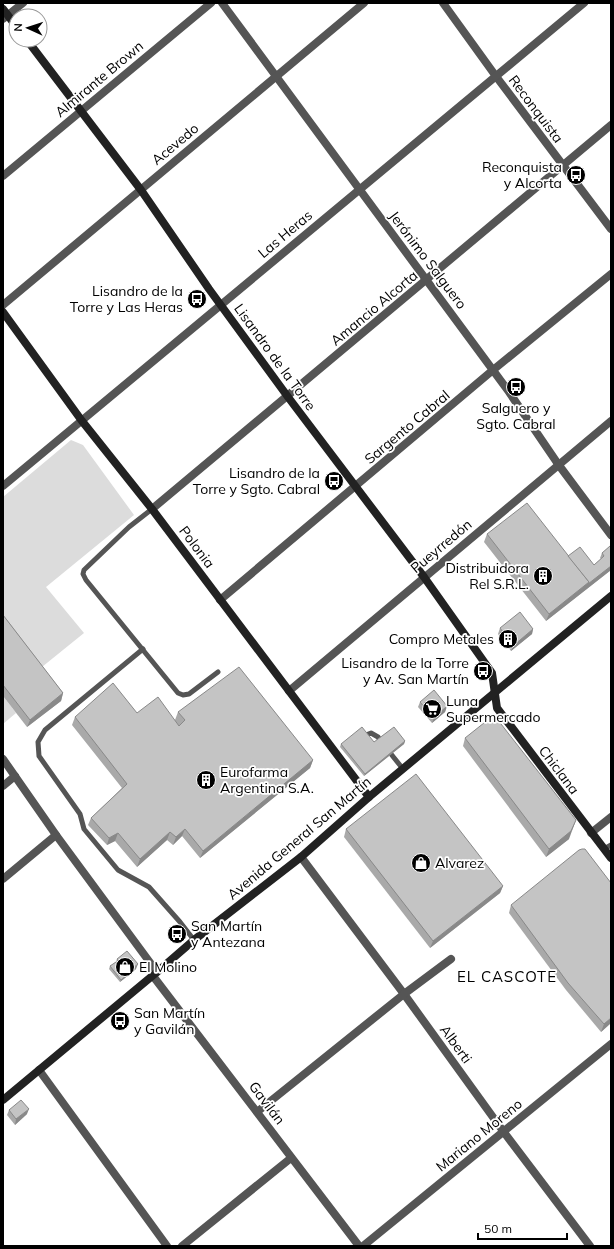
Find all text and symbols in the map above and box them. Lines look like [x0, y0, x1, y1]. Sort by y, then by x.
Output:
north arrow [8, 8, 48, 48]
text: N [11, 23, 25, 32]
street label: Almirante Brown [51, 37, 147, 121]
street label: Reconquista [505, 72, 567, 146]
street label: Acevedo [148, 119, 202, 169]
place label: Reconquista y Alcorta [482, 158, 562, 192]
bus stop icon: Reconquista y Alcorta [565, 164, 587, 186]
street label: Las Heras [254, 206, 316, 262]
street label: Jerónimo Salguero [385, 207, 471, 313]
street label: Amancio Alcorta [327, 266, 421, 350]
place label: Lisandro de la Torre y Las Heras [70, 282, 183, 316]
bus stop icon: Lisandro de la Torre y Las Heras [186, 288, 208, 310]
street label: Lisandro de la Torre [230, 300, 320, 414]
bus stop icon: Salguero y Sgto. Cabral [505, 376, 527, 398]
street label: Sargento Cabral [361, 386, 453, 468]
place label: Salguero y Sgto. Cabral [476, 399, 556, 433]
place label: Lisandro de la Torre y Sgto. Cabral [193, 464, 320, 498]
bus stop icon: Lisandro de la Torre y Sgto. Cabral [323, 470, 345, 492]
street label: Pueyrredón [407, 515, 475, 577]
street label: Polonia [175, 522, 219, 572]
place label: Distribuidora Rel S.R.L. [445, 559, 529, 593]
building icon: Distribuidora Rel S.R.L. [532, 565, 554, 587]
building icon: Compro Metales [497, 628, 519, 650]
place label: Compro Metales [389, 630, 494, 648]
place label: Lisandro de la Torre y Av. San Martín [341, 654, 469, 688]
bus stop icon: Lisandro de la Torre y Av. San Martín [472, 660, 494, 682]
place label: Luna Supermercado [446, 692, 540, 726]
supermarket icon: Luna Supermercado [421, 698, 443, 720]
street label: Chiclana [535, 742, 583, 798]
place label: Eurofarma Argentina S.A. [220, 763, 314, 797]
building icon: Eurofarma Argentina S.A. [195, 769, 217, 791]
street label: Avenida General San Martín [223, 773, 375, 903]
shop icon: Alvarez [410, 852, 432, 874]
place label: Alvarez [435, 854, 484, 872]
place label: San Martín y Antezana [191, 917, 265, 951]
bus stop icon: San Martín y Antezana [166, 923, 188, 945]
shop icon: El Molino [114, 956, 136, 978]
place label: El Molino [139, 958, 197, 976]
district label: EL CASCOTE [457, 967, 557, 986]
place label: San Martín y Gavilán [134, 1004, 205, 1038]
bus stop icon: San Martín y Gavilán [109, 1010, 131, 1032]
street label: Alberti [436, 1021, 476, 1067]
street label: Gavilán [245, 1078, 289, 1128]
street label: Mariano Moreno [432, 1095, 526, 1175]
scale bar [478, 1215, 567, 1241]
text: 50 m [484, 1221, 512, 1236]

